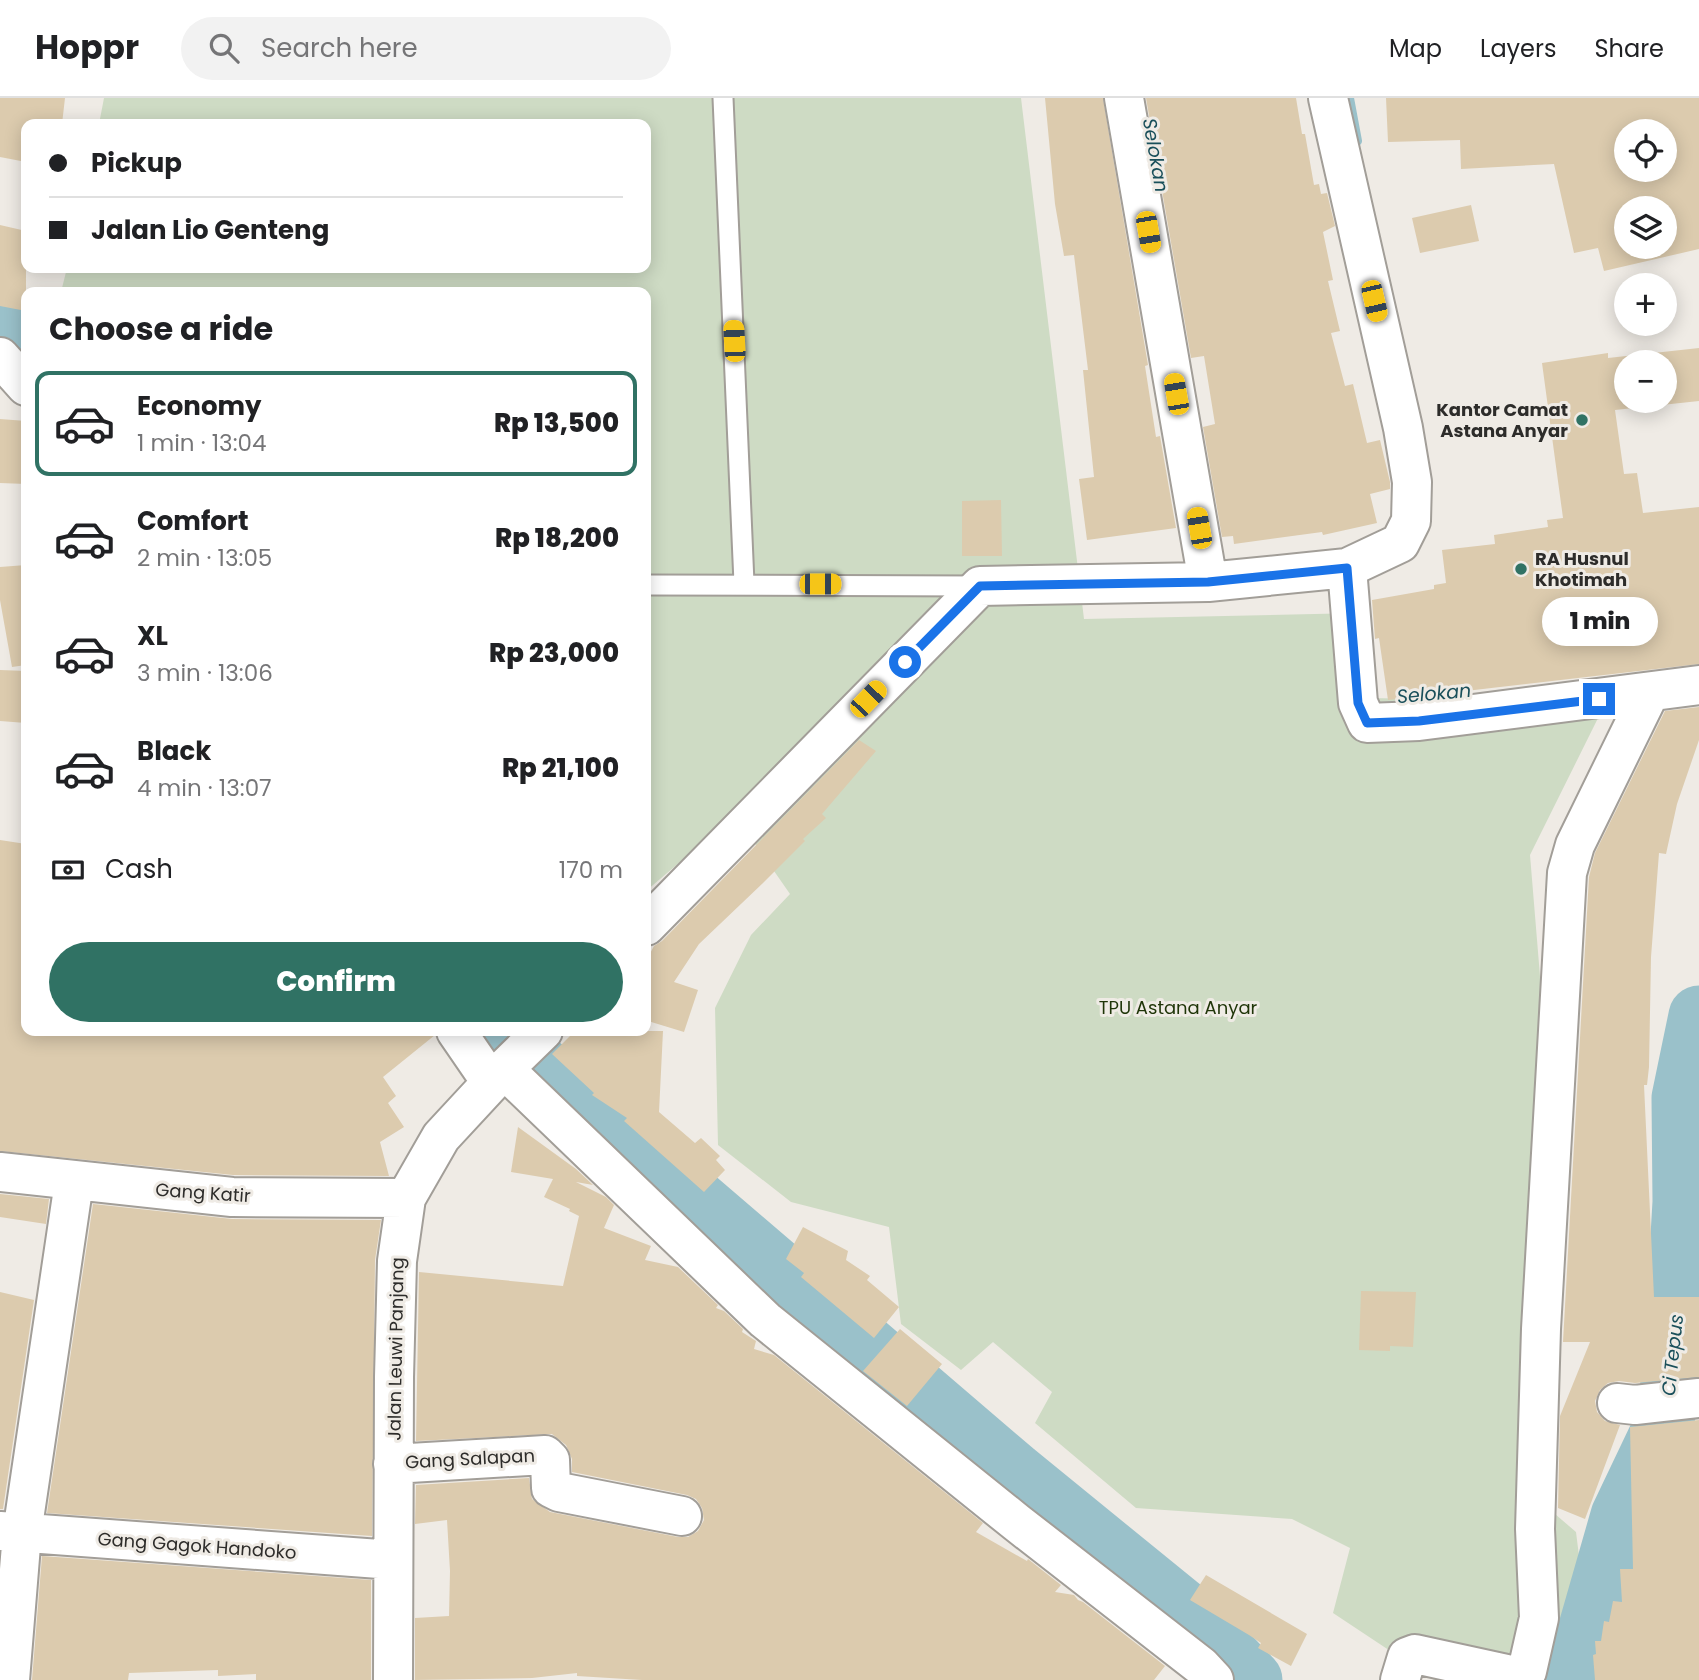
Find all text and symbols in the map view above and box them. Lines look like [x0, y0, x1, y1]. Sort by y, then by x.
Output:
search box [181, 17, 671, 80]
text: Hoppr [35, 24, 139, 71]
icon: search [205, 29, 243, 67]
text: Search here [261, 30, 418, 66]
text: Map [1389, 32, 1442, 65]
text: Layers [1480, 32, 1556, 65]
text: Share [1594, 32, 1664, 65]
water label: Selokan [1136, 116, 1175, 194]
map controls [1614, 119, 1677, 413]
button: locate [1614, 119, 1677, 182]
text: Pickup [91, 145, 182, 181]
button: layers [1614, 196, 1677, 259]
car [1135, 209, 1162, 255]
text: Jalan Lio Genteng [91, 212, 329, 248]
button: + [1614, 273, 1677, 336]
car [1360, 278, 1389, 324]
text: Choose a ride [49, 306, 273, 351]
car [723, 319, 746, 363]
button: − [1614, 350, 1677, 413]
car [1163, 371, 1190, 417]
text: Economy [137, 388, 261, 424]
icon: car [53, 392, 116, 455]
place label: Kantor Camat Astana Anyar [1436, 397, 1568, 443]
text: Rp 13,500 [494, 405, 619, 441]
marker: Kantor Camat Astana Anyar [1574, 412, 1590, 428]
text: 1 min · 13:04 [137, 427, 266, 459]
text: Comfort [137, 503, 249, 539]
car [1186, 505, 1213, 551]
icon: car [53, 507, 116, 570]
text: Rp 18,200 [495, 520, 619, 556]
text: 2 min · 13:05 [137, 542, 272, 574]
place label: RA Husnul Khotimah [1535, 546, 1629, 592]
marker: RA Husnul Khotimah [1513, 561, 1529, 577]
car [800, 574, 842, 595]
callout: 1 min [1541, 598, 1657, 646]
text: 1 min [1570, 605, 1630, 637]
text: XL [137, 618, 168, 654]
icon: car [53, 622, 116, 685]
text: Rp 23,000 [489, 635, 619, 671]
route start [889, 646, 921, 678]
text: 3 min · 13:06 [137, 657, 273, 689]
car [846, 677, 891, 721]
water label: Selokan [1396, 677, 1472, 710]
route end [1583, 683, 1615, 715]
text: Black [137, 733, 211, 769]
icon: car [53, 737, 116, 800]
text: Rp 21,100 [502, 750, 619, 786]
text: 4 min · 13:07 [137, 772, 272, 804]
icon: cash [49, 851, 87, 889]
text: Cash [105, 851, 173, 887]
text: 170 m [559, 854, 623, 886]
button: Confirm [49, 942, 623, 1022]
park label: TPU Astana Anyar [1099, 995, 1258, 1020]
street label: Gang Katir [155, 1177, 252, 1208]
street label: Jalan Leuwi Panjang [381, 1257, 410, 1441]
water label: Ci Tepus [1655, 1313, 1690, 1397]
street label: Gang Salapan [404, 1443, 535, 1474]
street label: Gang Gagok Handoko [97, 1526, 297, 1565]

